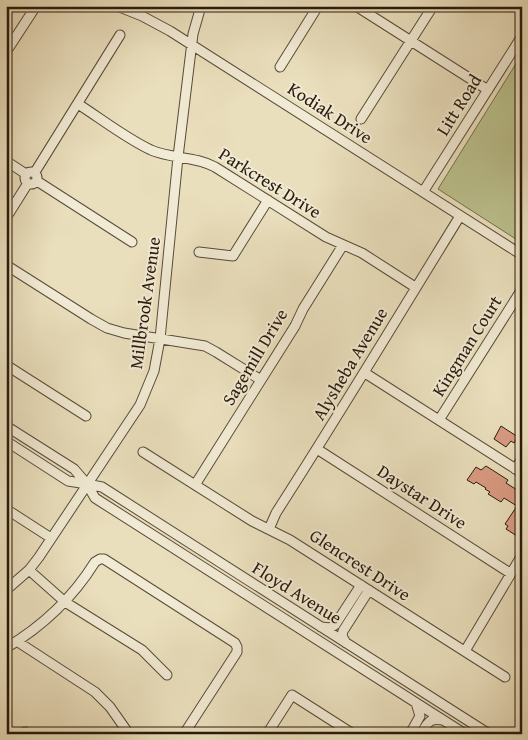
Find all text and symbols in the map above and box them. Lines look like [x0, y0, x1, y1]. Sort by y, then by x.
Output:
street label: Litt Road [429, 68, 488, 141]
street label: Kodiak Drive [282, 75, 378, 150]
street label: Parkcrest Drive [214, 140, 327, 225]
street label: Millbrook Avenue [122, 235, 167, 371]
street label: Kingman Court [425, 289, 509, 401]
street label: Alysheba Avenue [305, 302, 394, 425]
street label: Sagemill Drive [215, 303, 294, 410]
street label: Daystar Drive [372, 457, 472, 536]
street label: Glencrest Drive [304, 522, 416, 607]
street label: Floyd Avenue [247, 554, 347, 631]

